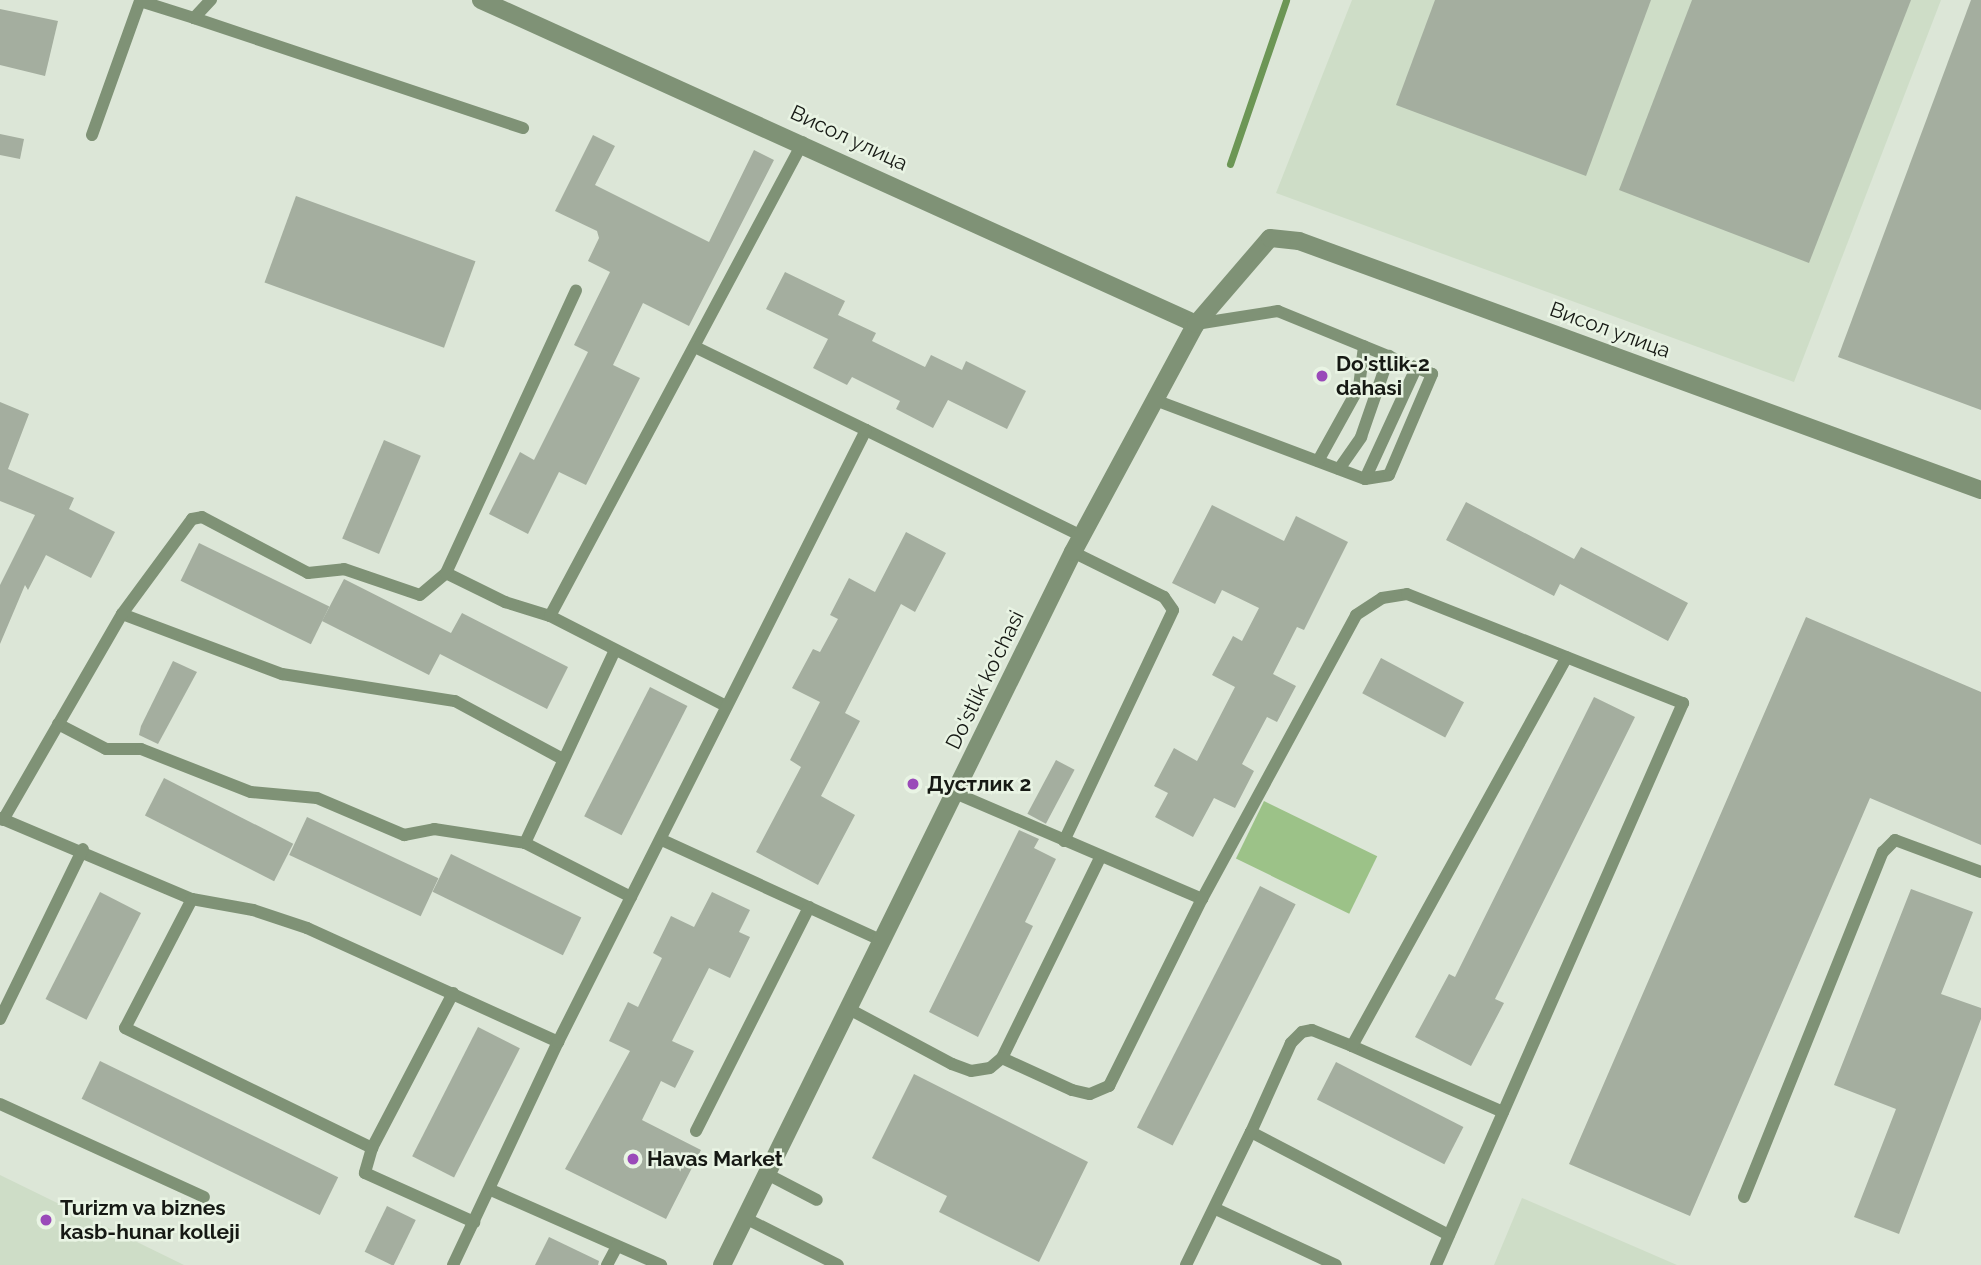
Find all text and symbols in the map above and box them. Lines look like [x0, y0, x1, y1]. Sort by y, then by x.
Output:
street label: Висол улица [786, 100, 912, 176]
street label: Висол улица [1546, 296, 1674, 364]
place label: Do'stlik-2 dahasi [1336, 351, 1430, 401]
marker: Do'stlik-2 dahasi [1314, 368, 1330, 384]
street label: Do'stlik ko'chasi [941, 607, 1029, 753]
place label: Дустлик 2 [927, 771, 1031, 797]
marker: Дустлик 2 [905, 776, 921, 792]
place label: Havas Market [647, 1146, 783, 1172]
marker: Havas Market [625, 1151, 641, 1167]
place label: Turizm va biznes kasb-hunar kolleji [60, 1195, 240, 1245]
marker: Turizm va biznes kasb-hunar kolleji [38, 1212, 54, 1228]

